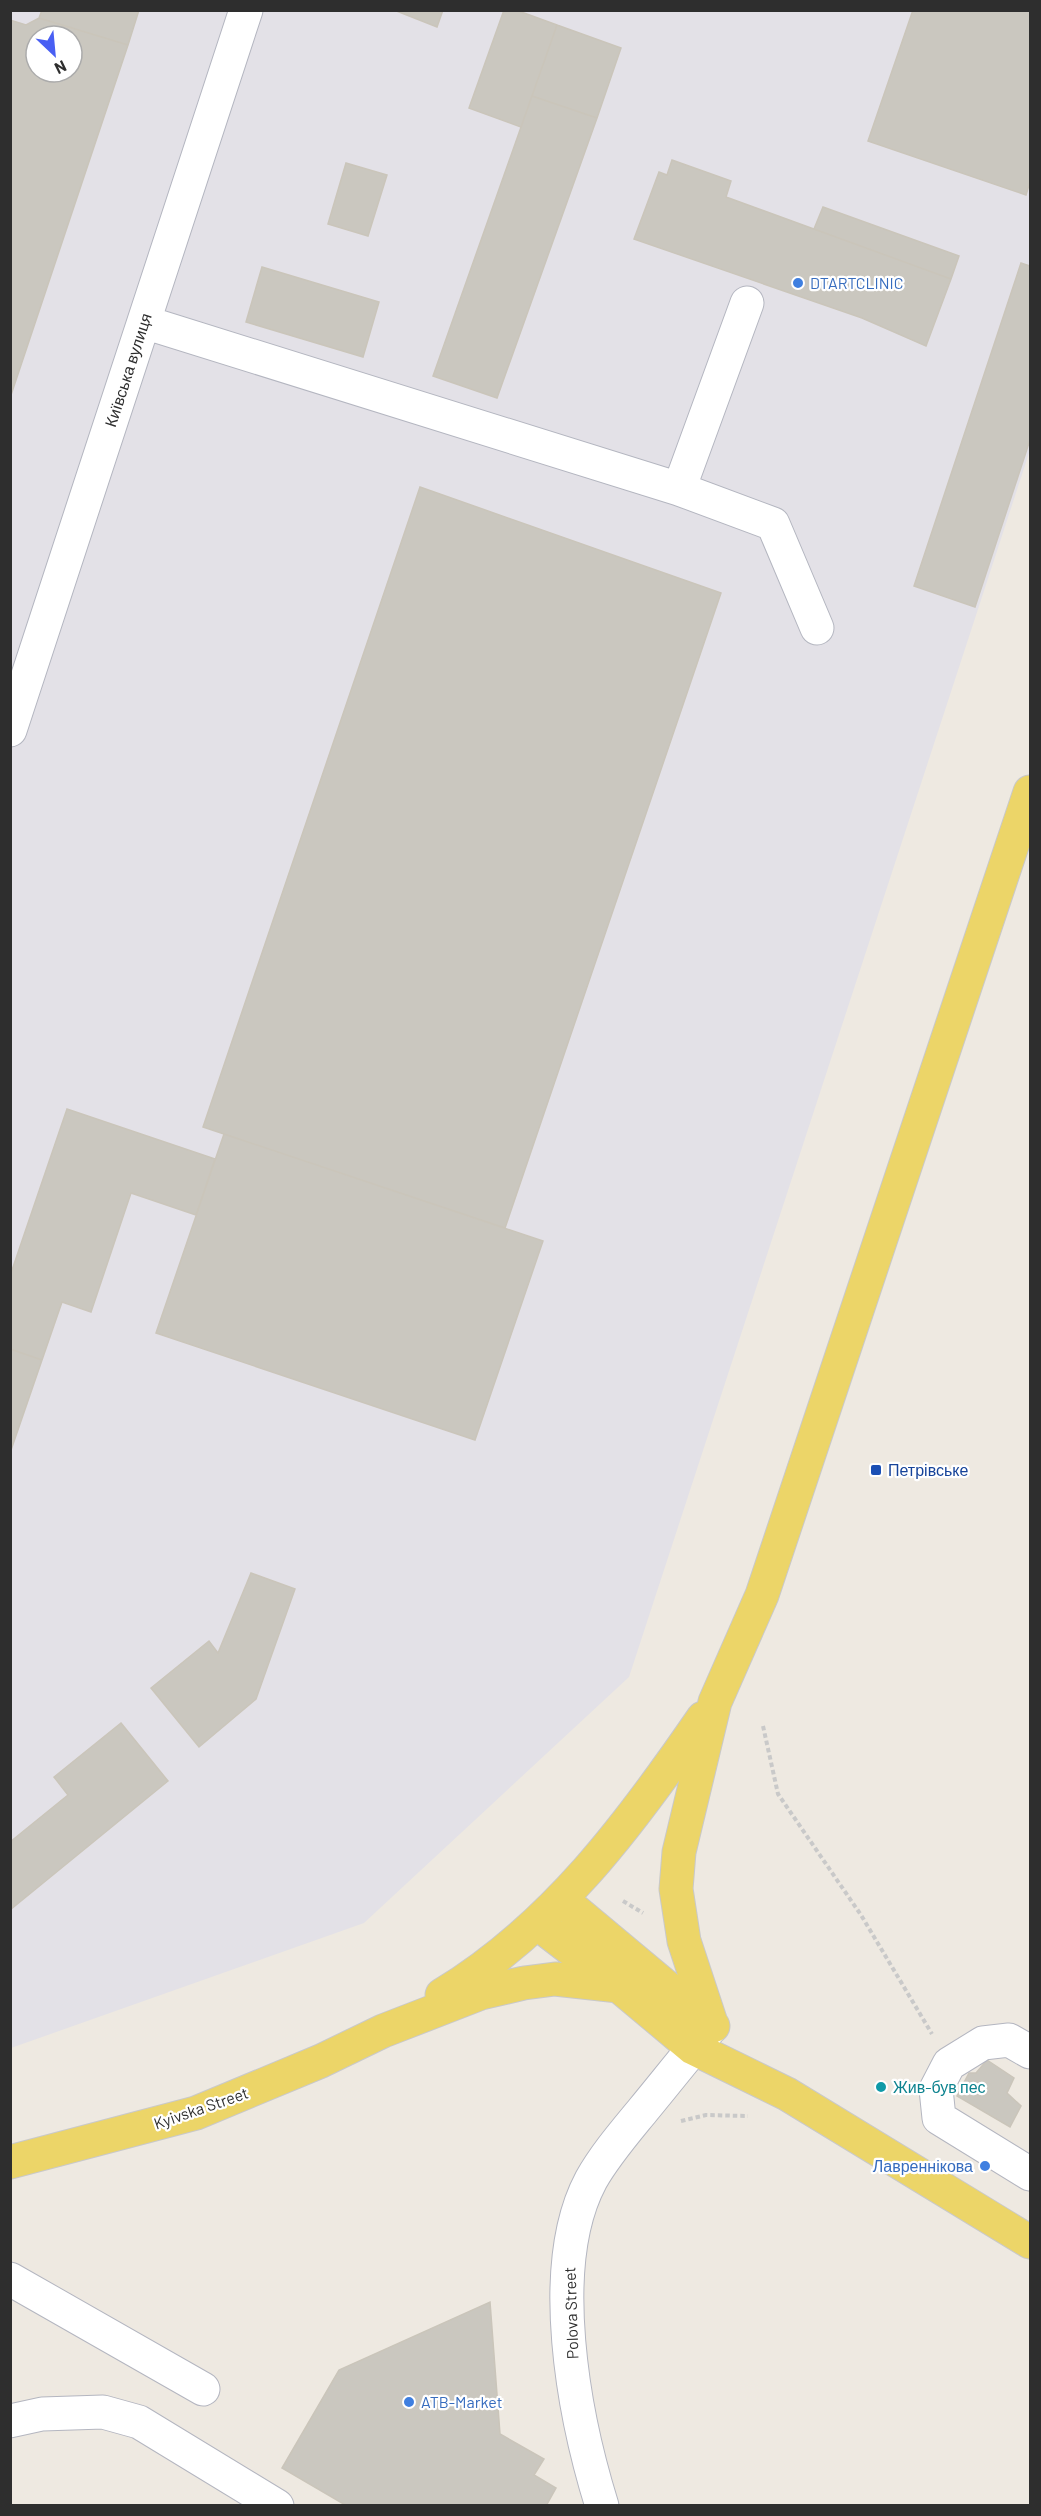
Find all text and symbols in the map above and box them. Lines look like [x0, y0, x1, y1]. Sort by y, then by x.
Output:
north arrow [24, 24, 84, 84]
text: N [52, 57, 70, 79]
place label: DTARTCLINIC [810, 273, 903, 292]
marker: DTARTCLINIC [791, 276, 805, 290]
street label: Київська вулиця [100, 310, 155, 429]
place label: Петрівське [888, 1460, 968, 1479]
marker: Петрівське [869, 1463, 883, 1477]
place label: Жив-був пес [893, 2077, 986, 2096]
marker: Жив-був пес [874, 2080, 888, 2094]
street label: Kyivska Street [151, 2082, 251, 2133]
place label: Лавреннікова [873, 2156, 973, 2175]
marker: Лавреннікова [978, 2159, 992, 2173]
street label: Polova Street [559, 2266, 582, 2360]
place label: ATB-Market [421, 2392, 503, 2411]
marker: ATB-Market [402, 2395, 416, 2409]

